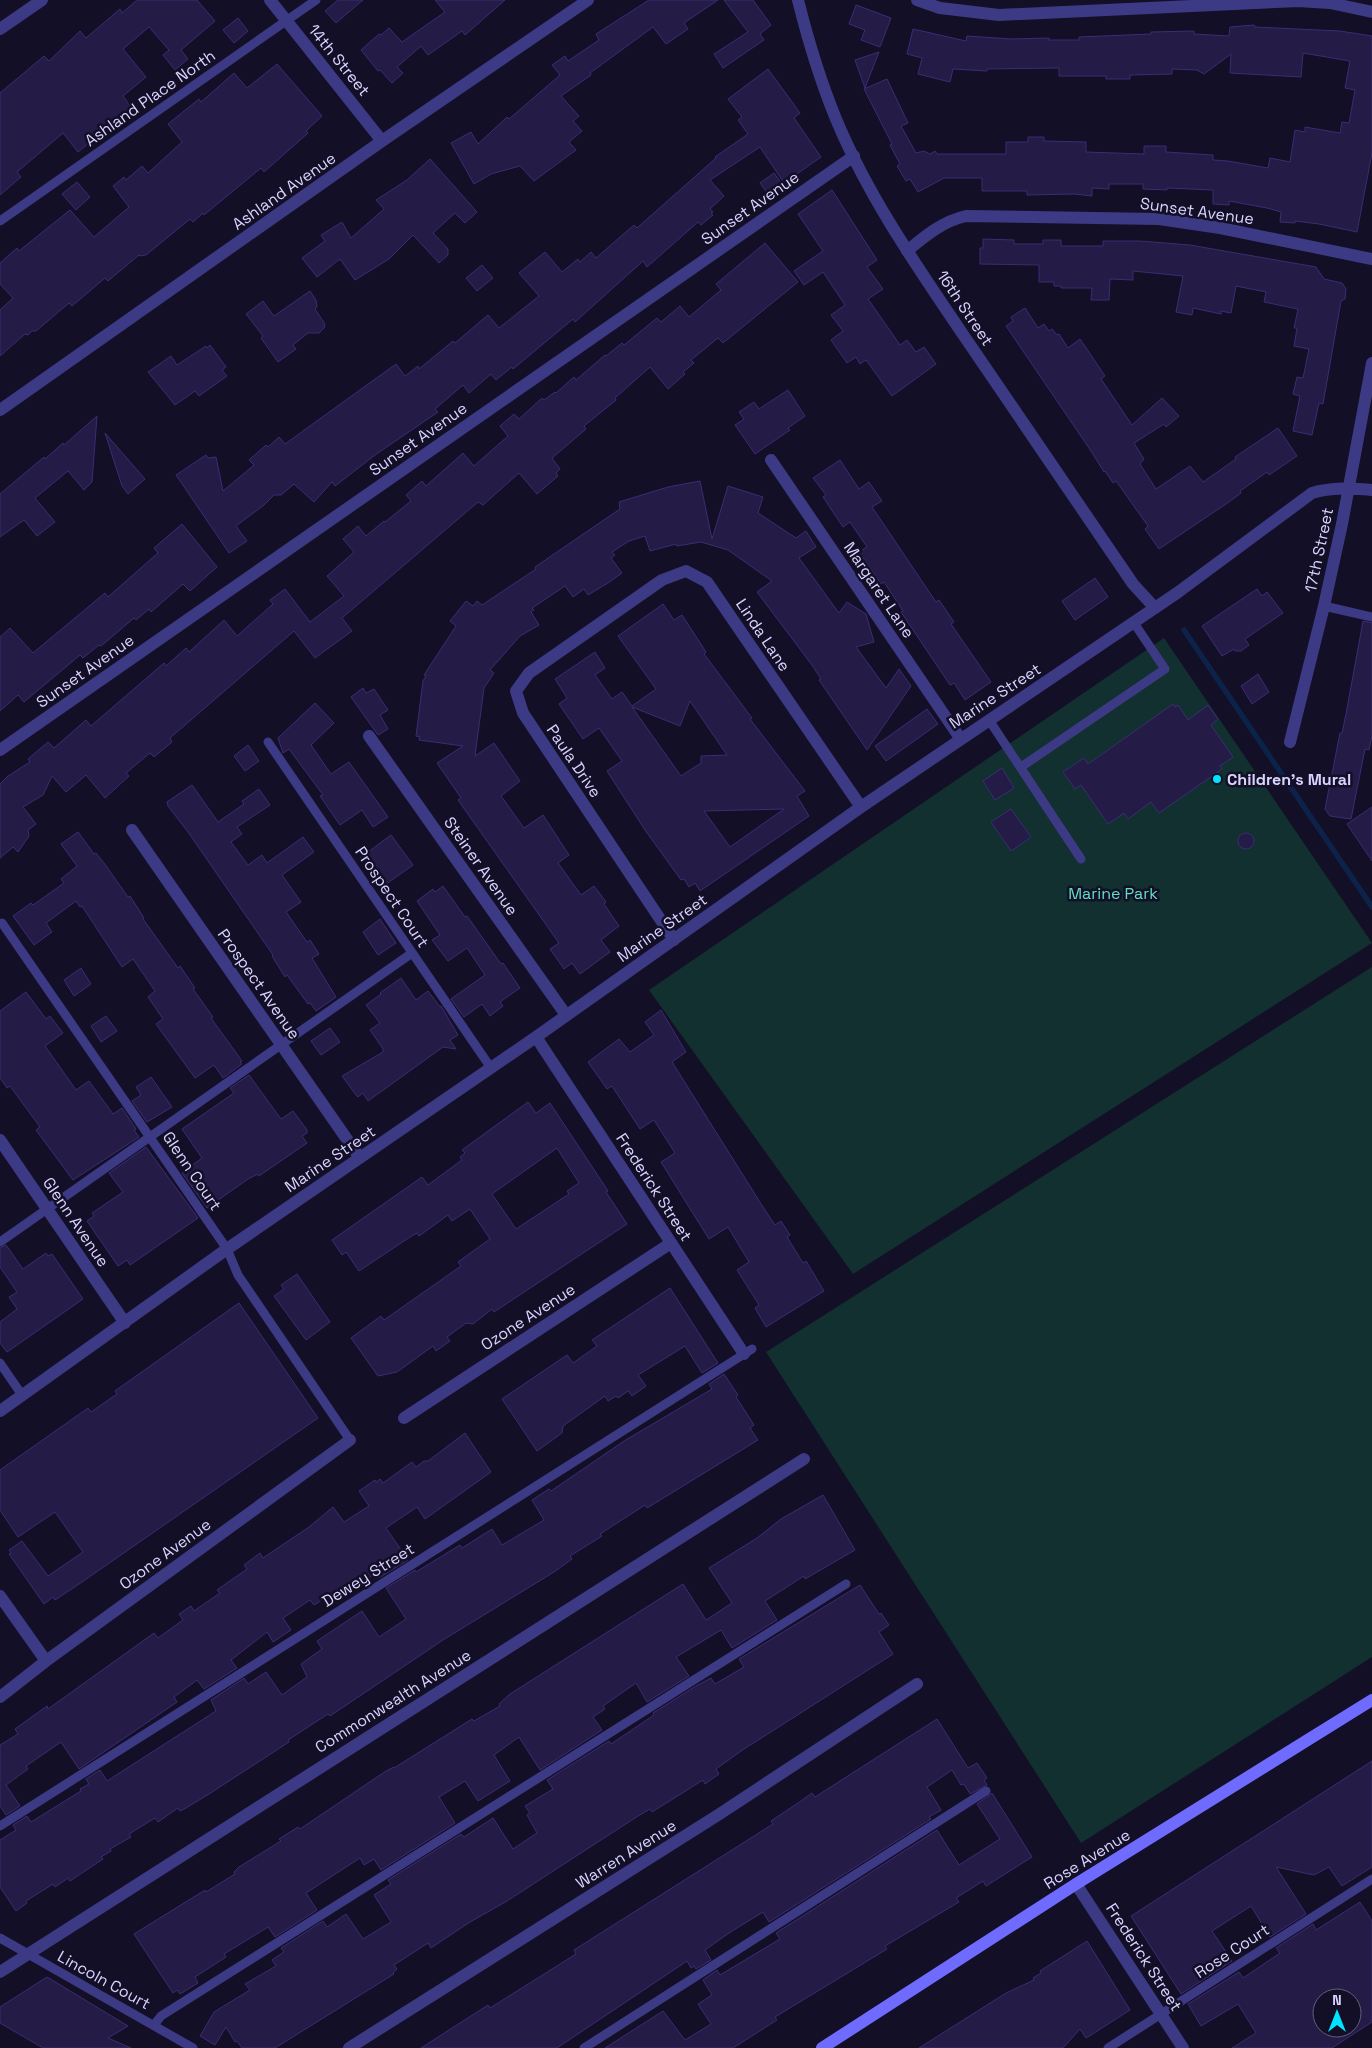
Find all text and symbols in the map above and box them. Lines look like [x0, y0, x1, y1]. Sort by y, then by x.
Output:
street label: 14th Street [304, 20, 374, 100]
street label: Ashland Place North [80, 45, 220, 151]
street label: Ashland Avenue [228, 147, 340, 235]
street label: Sunset Avenue [697, 166, 803, 250]
street label: Sunset Avenue [1139, 193, 1255, 229]
street label: 16th Street [932, 266, 998, 350]
street label: Sunset Avenue [365, 397, 471, 481]
street label: 17th Street [1300, 506, 1338, 594]
street label: Margaret Lane [839, 538, 919, 642]
street label: Linda Lane [731, 595, 795, 675]
street label: Sunset Avenue [32, 629, 138, 713]
street label: Marine Street [945, 659, 1045, 733]
street label: Paula Drive [542, 720, 606, 802]
place label: Children's Mural [1227, 769, 1351, 790]
marker: Children's Mural [1211, 773, 1223, 785]
street label: Steiner Avenue [439, 812, 523, 920]
street label: Prospect Court [350, 842, 434, 952]
park label: Marine Park [1068, 883, 1158, 904]
street label: Marine Street [613, 889, 711, 967]
street label: Prospect Avenue [213, 925, 305, 1043]
street label: Marine Street [280, 1121, 380, 1197]
street label: Glenn Court [158, 1127, 226, 1215]
street label: Frederick Street [611, 1129, 697, 1245]
street label: Glenn Avenue [38, 1173, 114, 1271]
street label: Ozone Avenue [477, 1279, 579, 1355]
street label: Ozone Avenue [115, 1514, 215, 1594]
street label: Dewey Street [318, 1538, 418, 1612]
street label: Commonwealth Avenue [311, 1644, 475, 1758]
street label: Warren Avenue [572, 1815, 680, 1893]
street label: Rose Avenue [1040, 1824, 1134, 1894]
street label: Frederick Street [1101, 1899, 1187, 2015]
street label: Rose Court [1190, 1919, 1274, 1983]
street label: Lincoln Court [54, 1946, 154, 2014]
north arrow [1312, 1988, 1362, 2038]
text: N [1332, 1991, 1342, 2009]

